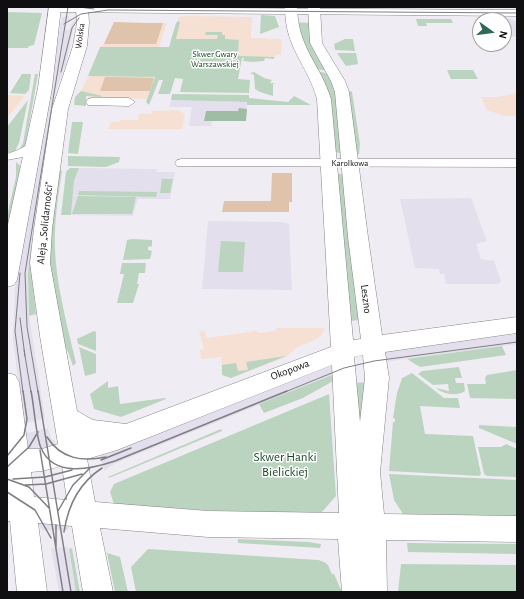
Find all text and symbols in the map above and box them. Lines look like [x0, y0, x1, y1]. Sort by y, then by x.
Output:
north arrow [472, 12, 512, 52]
street label: Wolska [73, 23, 87, 49]
text: N [497, 30, 509, 40]
park label: Skwer Gwary Warszawskiej [191, 49, 239, 70]
street label: Karolkowa [332, 158, 368, 168]
street label: Aleja „Solidarności” [34, 181, 56, 265]
street label: Leszno [358, 284, 374, 314]
street label: Okopowa [269, 357, 311, 383]
park label: Skwer Hanki Bielickiej [253, 449, 317, 480]

